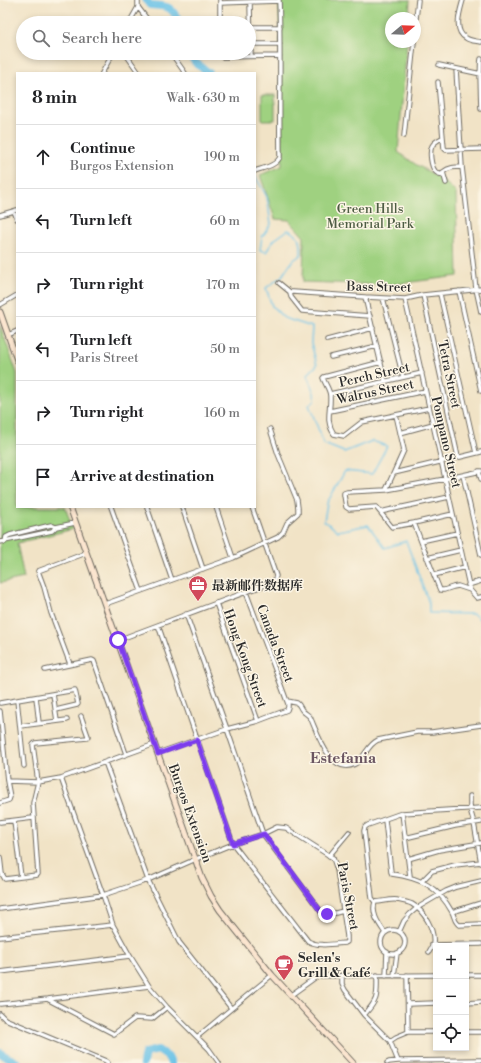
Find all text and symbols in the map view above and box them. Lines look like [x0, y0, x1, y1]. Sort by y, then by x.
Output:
north arrow [385, 12, 421, 48]
search box [16, 16, 256, 60]
icon: search [30, 27, 52, 49]
text: Search here [62, 29, 142, 48]
text: 8 min [32, 87, 77, 109]
text: Walk · 630 m [167, 90, 240, 106]
text: Continue [70, 139, 135, 158]
icon: ahead [32, 146, 54, 168]
text: 190 m [204, 149, 240, 165]
text: Burgos Extension [70, 158, 174, 174]
park label: Green Hills Memorial Park [326, 201, 415, 232]
icon: left [32, 210, 54, 232]
text: Turn left [70, 211, 132, 230]
text: 60 m [209, 213, 240, 229]
icon: right [32, 274, 54, 296]
text: Turn right [70, 275, 144, 294]
text: 170 m [206, 277, 240, 293]
street label: Bass Street [345, 278, 412, 296]
text: Turn left [70, 331, 132, 350]
icon: left [32, 338, 54, 360]
street label: Tetra Street [434, 339, 464, 410]
text: 50 m [210, 341, 240, 357]
text: Paris Street [70, 350, 139, 366]
street label: Perch Street [337, 359, 412, 391]
street label: Walrus Street [334, 376, 416, 408]
street label: Pompano Street [428, 395, 464, 490]
icon: right [32, 402, 54, 424]
text: Turn right [70, 403, 144, 422]
text: 160 m [204, 405, 240, 421]
icon: arrive [32, 466, 54, 488]
text: Arrive at destination [70, 467, 214, 486]
office icon: 最新邮件数据库 [187, 574, 209, 602]
place label: 最新邮件数据库 [212, 578, 303, 594]
street label: Canada Street [253, 602, 297, 685]
street label: Hong Kong Street [220, 607, 271, 710]
route start [109, 631, 127, 649]
district label: Estefania [310, 749, 377, 768]
street label: Burgos Extension [164, 761, 215, 865]
street label: Paris Street [334, 861, 362, 932]
route end [318, 905, 336, 923]
map controls [433, 943, 469, 1051]
button: + [433, 943, 469, 979]
place label: Selen's Grill & Café [298, 950, 370, 981]
cafe icon: Selen's Grill & Café [273, 953, 295, 981]
button: − [433, 979, 469, 1015]
button: locate [433, 1015, 469, 1051]

